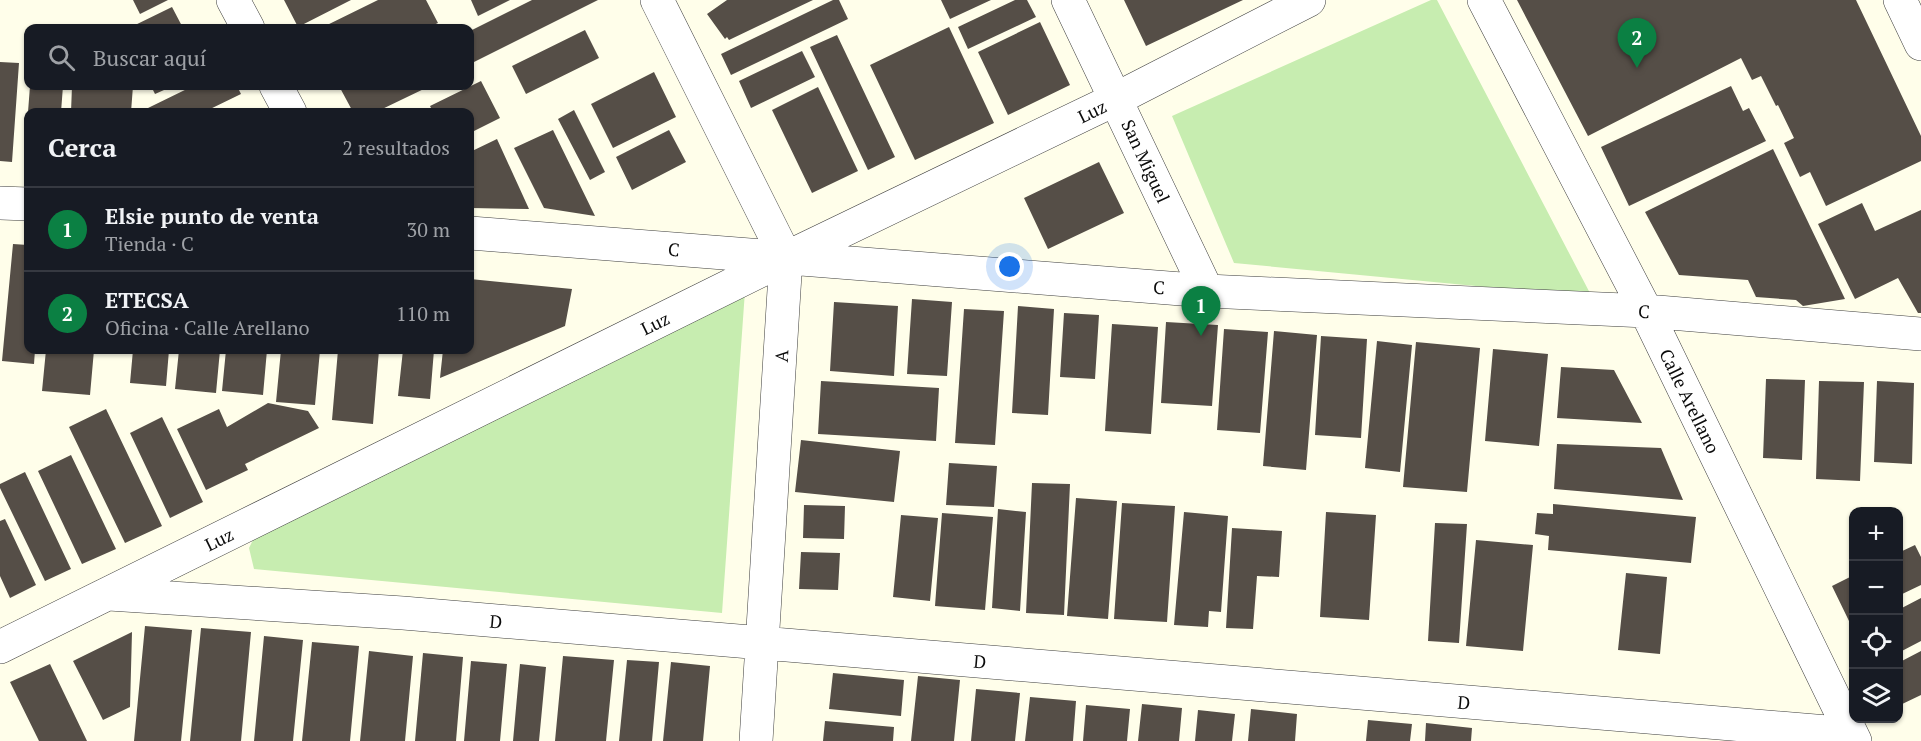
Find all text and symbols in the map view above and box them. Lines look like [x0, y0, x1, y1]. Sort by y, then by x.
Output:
pin: 2 [1618, 19, 1656, 68]
search box [24, 24, 474, 90]
icon: search [45, 41, 78, 74]
text: Buscar aquí [93, 43, 206, 72]
street label: Luz [1074, 94, 1110, 128]
street label: San Miguel [1116, 116, 1176, 206]
text: Cerca [48, 130, 117, 164]
text: 2 resultados [342, 134, 450, 161]
text: Elsie punto de venta [105, 201, 319, 230]
text: 1 [62, 216, 73, 243]
text: 30 m [407, 216, 450, 243]
text: Tienda · C [105, 230, 194, 257]
street label: C [667, 237, 681, 261]
your location [995, 252, 1024, 281]
street label: C [1152, 275, 1166, 299]
text: ETECSA [105, 285, 189, 314]
pin: 1 [1182, 286, 1220, 336]
street label: C [1637, 299, 1651, 323]
text: 2 [62, 300, 73, 327]
text: 110 m [396, 300, 450, 327]
street label: Luz [637, 306, 673, 340]
text: Oficina · Calle Arellano [105, 314, 310, 341]
street label: Calle Arellano [1654, 345, 1726, 457]
street label: A [769, 349, 793, 363]
map controls [1849, 507, 1903, 723]
button: + [1849, 507, 1903, 561]
street label: Luz [201, 522, 237, 556]
button: − [1849, 561, 1903, 615]
street label: D [489, 608, 503, 634]
button: locate [1849, 615, 1903, 669]
street label: D [973, 648, 987, 674]
button: layers [1849, 669, 1903, 723]
street label: D [1457, 689, 1471, 715]

